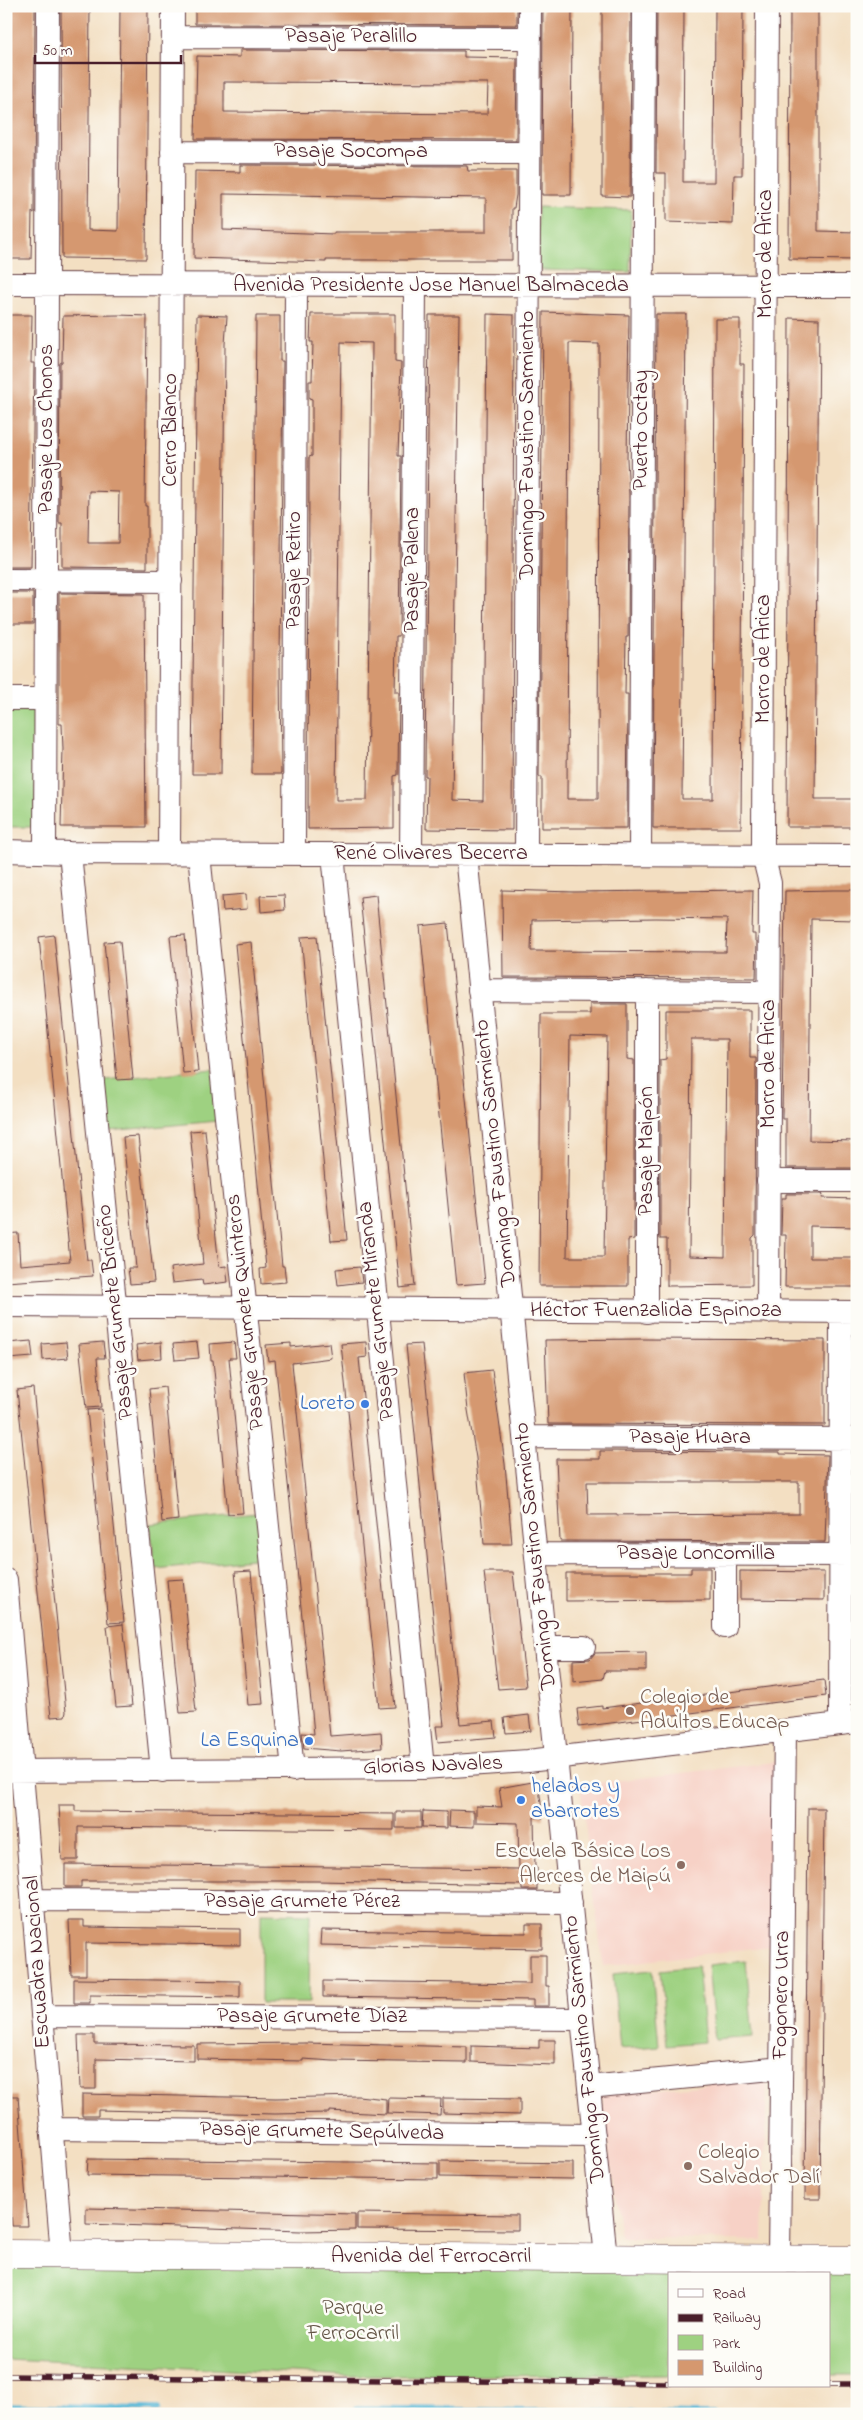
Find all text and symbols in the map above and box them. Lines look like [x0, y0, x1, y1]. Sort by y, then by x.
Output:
street label: Pasaje Peralillo [285, 21, 417, 53]
scale bar [35, 32, 181, 64]
text: 50 m [42, 40, 73, 62]
street label: Pasaje Socompa [274, 136, 428, 168]
street label: Morro de Arica [750, 189, 782, 319]
street label: Avenida Presidente Jose Manuel Balmaceda [233, 270, 629, 302]
street label: Domingo Faustino Sarmiento [512, 311, 545, 580]
street label: Pasaje Los Chonos [31, 344, 63, 514]
street label: Puerto Octay [626, 370, 659, 490]
street label: Cerro Blanco [155, 373, 187, 487]
street label: Pasaje Palena [397, 507, 429, 633]
street label: Pasaje Retiro [279, 511, 311, 629]
street label: Morro de Arica [748, 594, 780, 724]
street label: René Olivares Becerra [334, 838, 528, 870]
street label: Morro de Arica [753, 999, 785, 1129]
street label: Domingo Faustino Sarmiento [466, 1018, 527, 1289]
street label: Pasaje Maipón [631, 1086, 663, 1216]
street label: Pasaje Grumete Quinteros [218, 1192, 274, 1432]
street label: Pasaje Grumete Miranda [350, 1200, 404, 1422]
street label: Pasaje Grumete Briceño [89, 1203, 143, 1421]
street label: Héctor Fuenzalida Espinoza [530, 1295, 782, 1327]
place label: Loreto [300, 1388, 355, 1420]
marker: Loreto [359, 1398, 371, 1410]
street label: Domingo Faustino Sarmiento [506, 1421, 567, 1692]
street label: Pasaje Huara [629, 1422, 751, 1454]
street label: Pasaje Loncomilla [617, 1538, 775, 1570]
place label: Colegio de Adultos Educap [640, 1682, 790, 1739]
marker: Colegio de Adultos Educap [624, 1705, 636, 1717]
place label: La Esquina [201, 1725, 299, 1757]
marker: La Esquina [303, 1735, 315, 1747]
street label: Glorias Navales [362, 1748, 504, 1784]
place label: helados y abarrotes [531, 1771, 620, 1828]
marker: helados y abarrotes [515, 1794, 527, 1806]
place label: Escuela Básica Los Alerces de Maipú [494, 1836, 671, 1893]
marker: Escuela Básica Los Alerces de Maipú [675, 1859, 687, 1871]
street label: Escuadra Nacional [16, 1874, 60, 2050]
street label: Pasaje Grumete Pérez [204, 1886, 401, 1918]
street label: Domingo Faustino Sarmiento [555, 1914, 616, 2185]
street label: Fogonero Urra [765, 1930, 800, 2061]
street label: Pasaje Grumete Díaz [217, 2001, 408, 2033]
street label: Pasaje Grumete Sepúlveda [200, 2114, 444, 2150]
place label: Colegio Salvador Dalí [698, 2137, 820, 2194]
marker: Colegio Salvador Dalí [682, 2160, 694, 2172]
street label: Avenida del Ferrocarril [331, 2241, 531, 2273]
legend [668, 2272, 830, 2388]
text: Road [713, 2283, 746, 2305]
park label: Parque Ferrocarril [306, 2293, 399, 2350]
text: Railway [713, 2307, 761, 2330]
text: Park [713, 2333, 741, 2355]
text: Building [712, 2357, 762, 2380]

